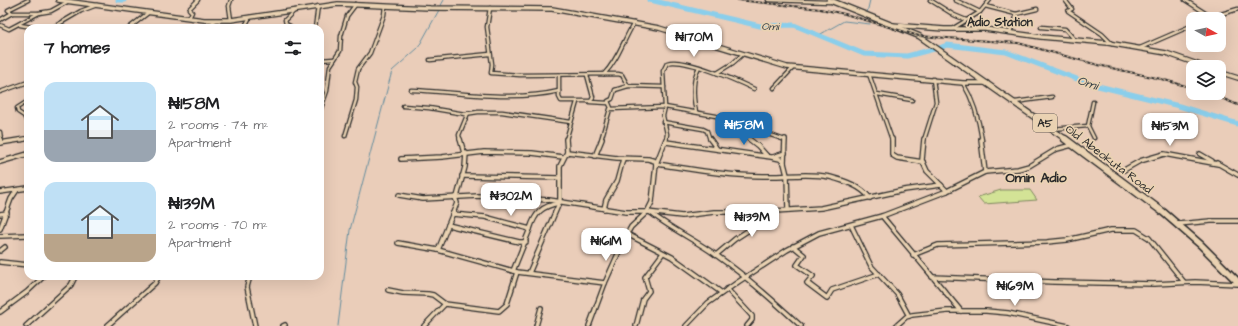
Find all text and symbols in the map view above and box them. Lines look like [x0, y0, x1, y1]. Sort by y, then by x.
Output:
north arrow [1186, 12, 1226, 52]
map controls [1186, 12, 1226, 100]
district label: Adio Station [967, 14, 1033, 31]
water label: Omi [761, 19, 780, 34]
pin: ₦170M [666, 24, 722, 58]
text: ₦170M [675, 28, 713, 46]
text: 7 homes [44, 36, 110, 60]
icon: filters [282, 37, 304, 59]
button: layers [1186, 60, 1226, 100]
water label: Omi [1075, 71, 1102, 95]
text: ₦158M [168, 92, 220, 116]
icon: home [76, 98, 124, 146]
pin: ₦158M [716, 112, 772, 146]
pin: ₦153M [1142, 113, 1198, 147]
road number: A5 [1033, 114, 1057, 132]
text: 2 rooms · 74 m² [168, 116, 268, 134]
text: ₦158M [724, 116, 764, 134]
text: ₦153M [1151, 117, 1189, 135]
street label: Old Abeokuta Road [1062, 121, 1156, 198]
text: Apartment [168, 134, 232, 152]
district label: Omin Adio [1005, 168, 1067, 188]
pin: ₦302M [483, 183, 539, 217]
text: ₦302M [490, 187, 532, 205]
text: ₦139M [168, 192, 215, 216]
icon: home [76, 198, 124, 246]
pin: ₦139M [724, 204, 780, 238]
text: ₦139M [734, 208, 770, 226]
text: 2 rooms · 70 m² [168, 216, 268, 234]
pin: ₦161M [578, 228, 634, 262]
text: ₦161M [590, 232, 622, 250]
text: Apartment [168, 234, 232, 252]
pin: ₦169M [987, 273, 1043, 307]
text: ₦169M [996, 277, 1034, 295]

